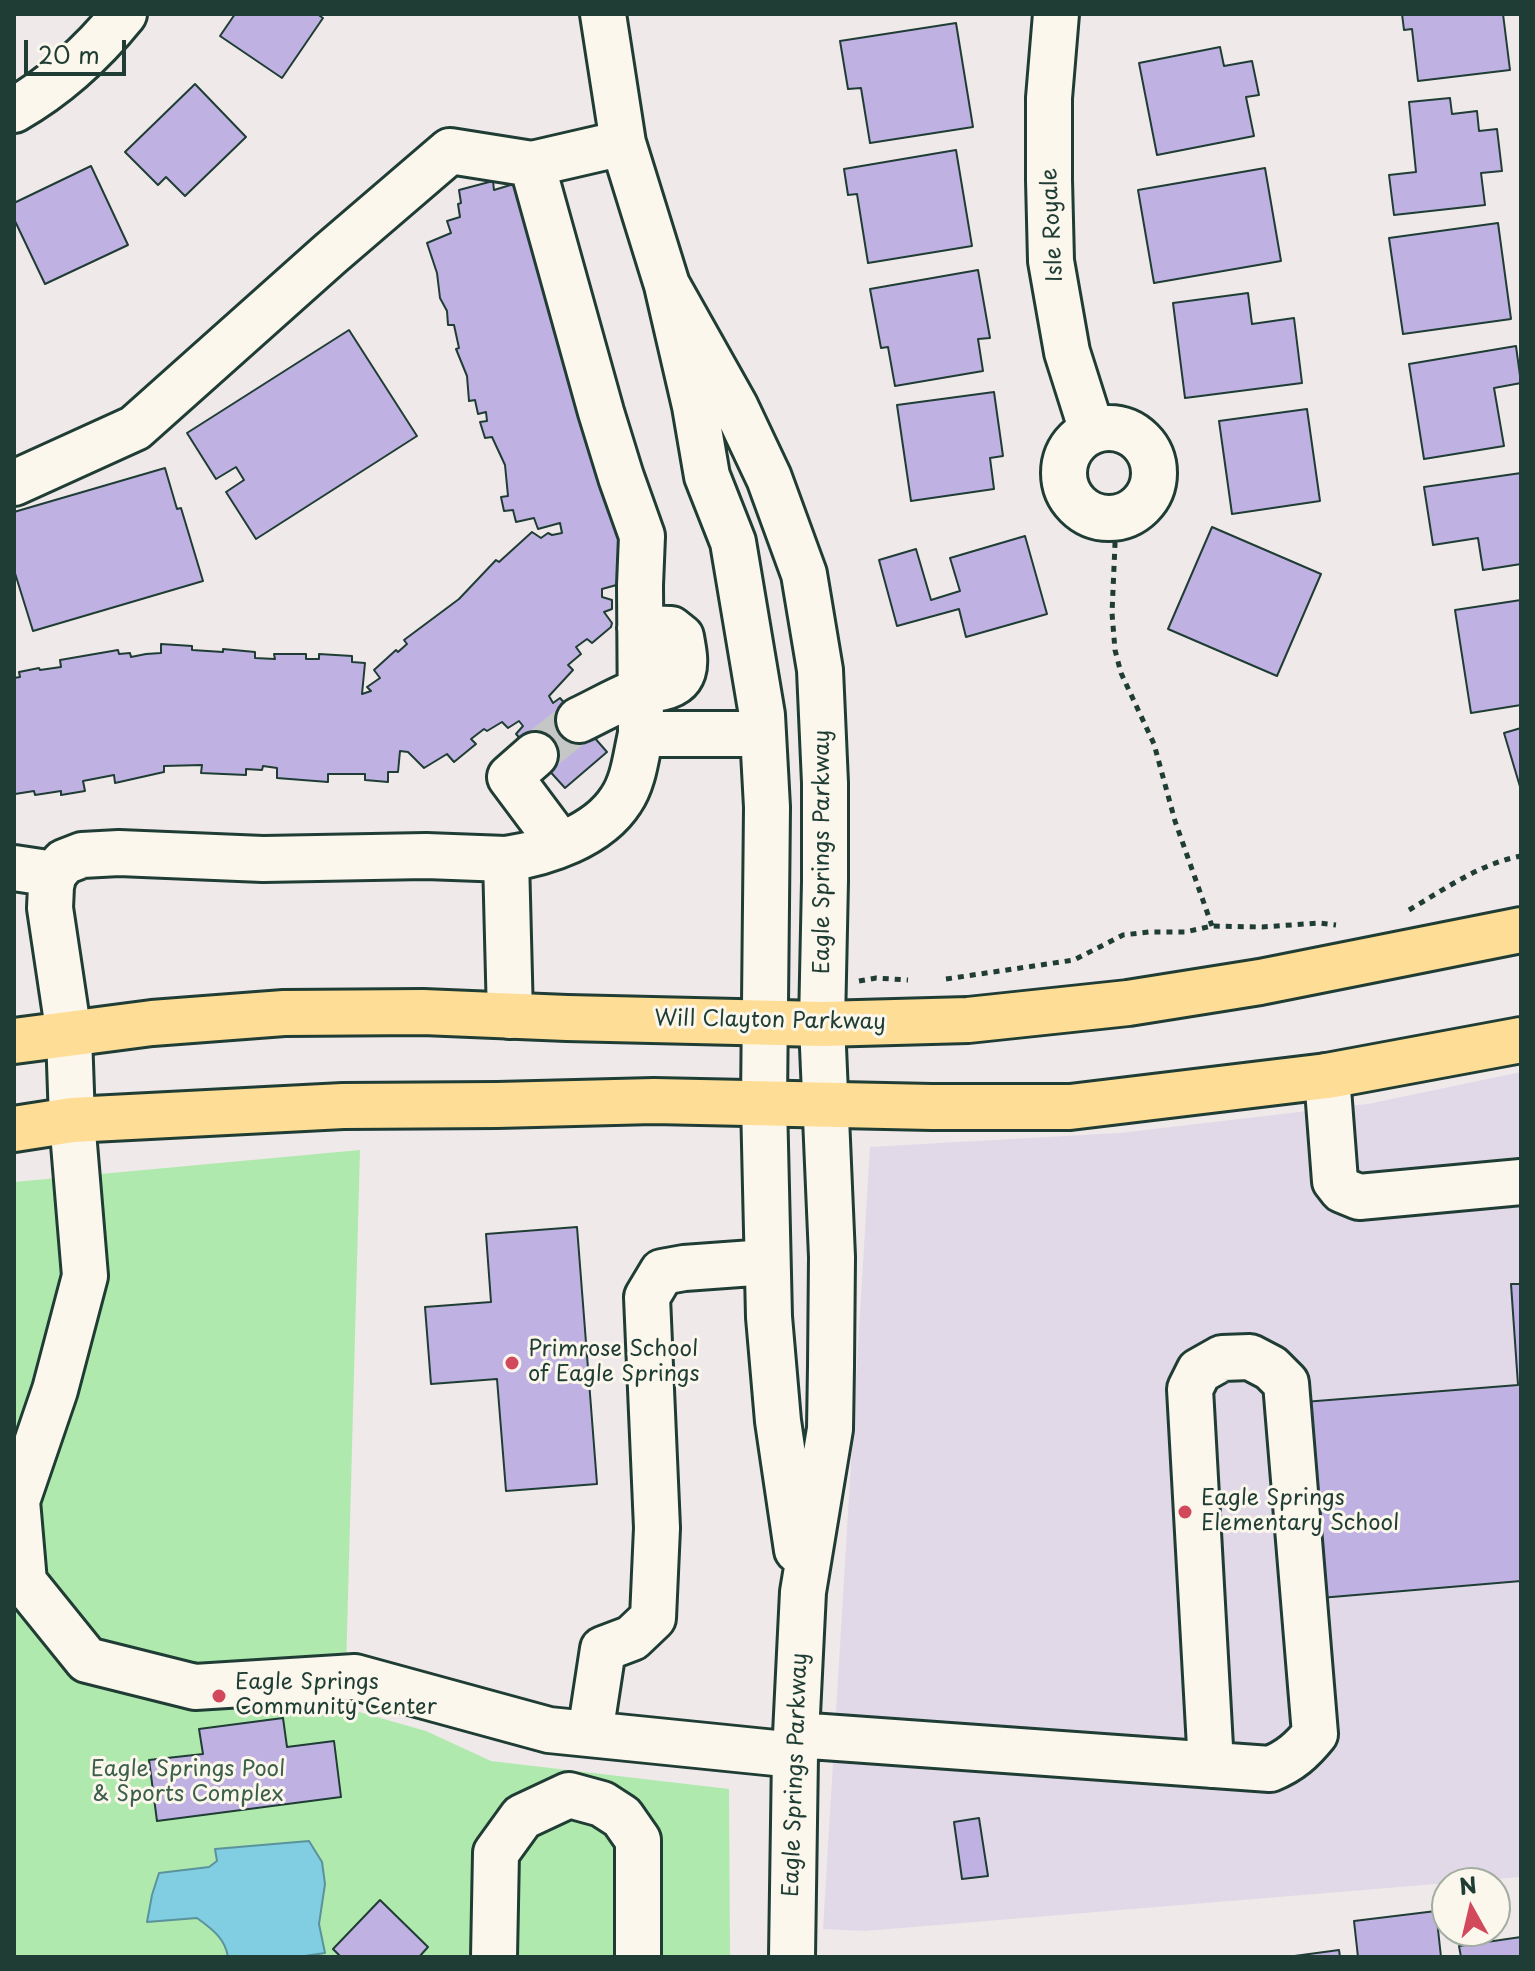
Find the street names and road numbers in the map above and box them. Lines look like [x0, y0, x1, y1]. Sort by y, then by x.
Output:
street label: Isle Royale [1037, 167, 1069, 283]
street label: Eagle Springs Parkway [810, 730, 836, 974]
street label: Will Clayton Parkway [654, 1006, 886, 1036]
street label: Eagle Springs Parkway [779, 1652, 813, 1898]

